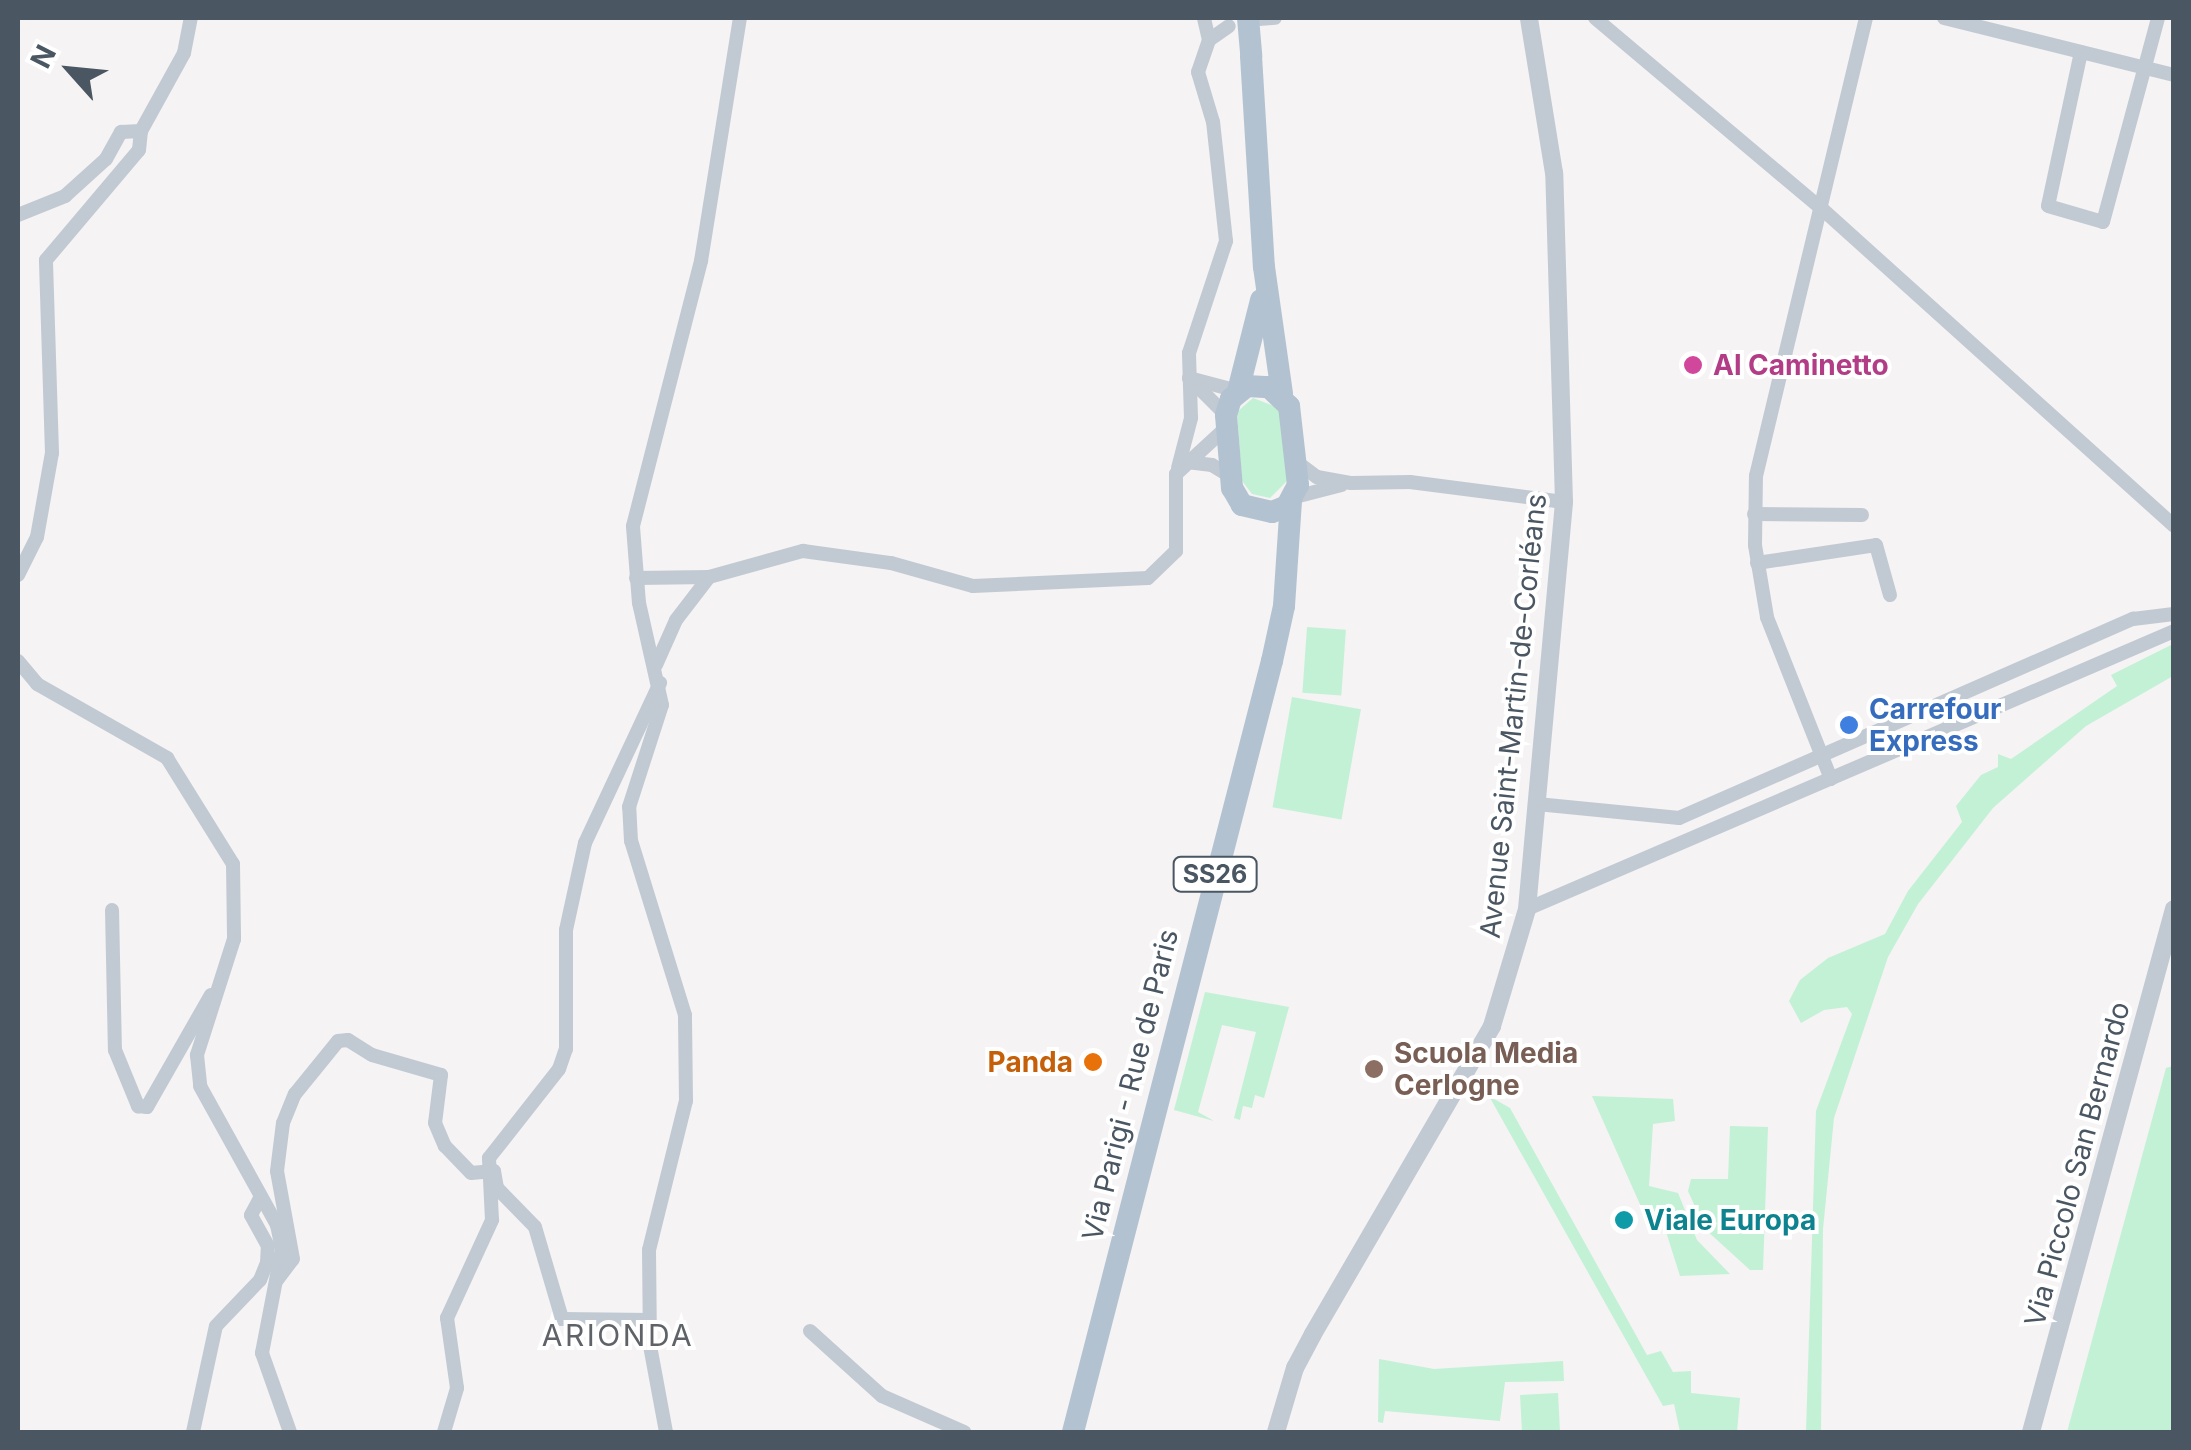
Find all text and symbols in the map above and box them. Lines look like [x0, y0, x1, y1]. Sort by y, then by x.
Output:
north arrow [20, 20, 120, 120]
text: N [23, 39, 63, 74]
place label: Al Caminetto [1713, 348, 1889, 382]
marker: Al Caminetto [1682, 354, 1704, 376]
street label: Avenue Saint-Martin-de-Corléans [1473, 492, 1553, 940]
place label: Carrefour Express [1869, 692, 2002, 758]
marker: Carrefour Express [1838, 714, 1860, 736]
road number: SS26 [1172, 854, 1258, 894]
street label: Via Parigi - Rue de Paris [1075, 926, 1185, 1244]
street label: Via Piccolo San Bernardo [2017, 998, 2137, 1330]
place label: Scuola Media Cerlogne [1394, 1036, 1578, 1102]
place label: Panda [988, 1045, 1073, 1079]
marker: Panda [1082, 1051, 1104, 1073]
marker: Scuola Media Cerlogne [1363, 1058, 1385, 1080]
place label: Viale Europa [1644, 1203, 1816, 1237]
marker: Viale Europa [1613, 1209, 1635, 1231]
district label: ARIONDA [542, 1317, 694, 1353]

